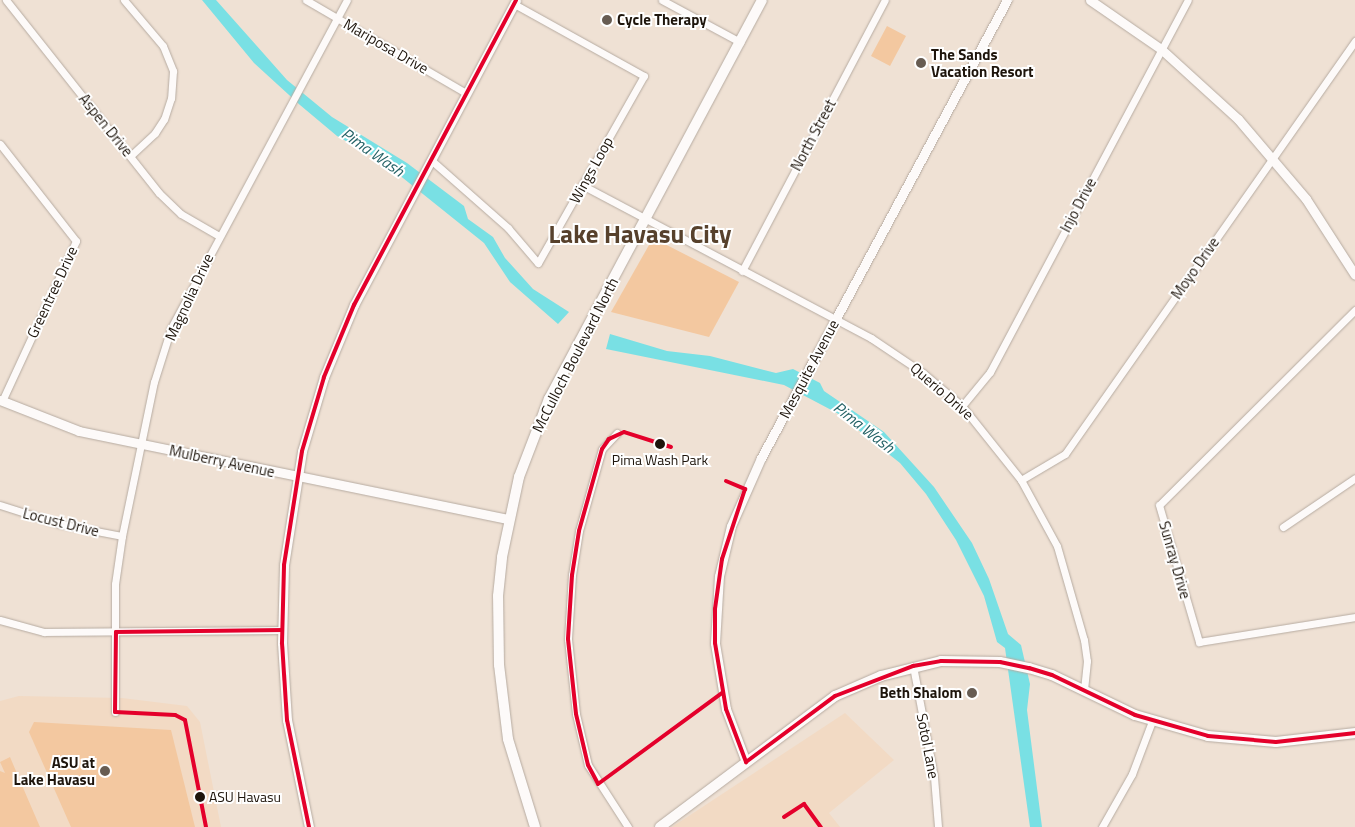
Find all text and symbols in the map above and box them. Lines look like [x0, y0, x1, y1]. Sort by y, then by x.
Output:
place label: Cycle Therapy [617, 11, 707, 29]
street label: Mariposa Drive [340, 14, 432, 78]
marker: Cycle Therapy [601, 14, 613, 26]
place label: The Sands Vacation Resort [931, 45, 1034, 80]
marker: The Sands Vacation Resort [915, 57, 927, 69]
street label: Aspen Drive [75, 90, 137, 160]
street label: North Street [787, 96, 839, 174]
water label: Pima Wash [338, 124, 408, 180]
street label: Wings Loop [565, 134, 617, 206]
street label: Injo Drive [1056, 175, 1100, 235]
district label: Lake Havasu City [549, 219, 731, 249]
street label: Moyo Drive [1167, 234, 1223, 302]
street label: Greentree Drive [23, 243, 81, 341]
street label: Magnolia Drive [161, 251, 217, 343]
street label: McCulloch Boulevard North [528, 275, 622, 435]
street label: Mesquite Avenue [775, 317, 843, 421]
street label: Querio Drive [907, 359, 977, 423]
water label: Pima Wash [830, 397, 898, 457]
marker: Pima Wash Park [655, 439, 665, 449]
street label: Mulberry Avenue [168, 441, 276, 481]
place label: Pima Wash Park [612, 452, 708, 468]
street label: Locust Drive [21, 504, 101, 540]
street label: Sunray Drive [1155, 519, 1195, 601]
place label: Beth Shalom [879, 684, 962, 702]
marker: Beth Shalom [966, 687, 978, 699]
street label: Sotol Lane [913, 712, 943, 780]
place label: ASU at Lake Havasu [14, 753, 95, 788]
marker: ASU at Lake Havasu [99, 765, 111, 777]
place label: ASU Havasu [209, 789, 281, 805]
marker: ASU Havasu [195, 792, 205, 802]

